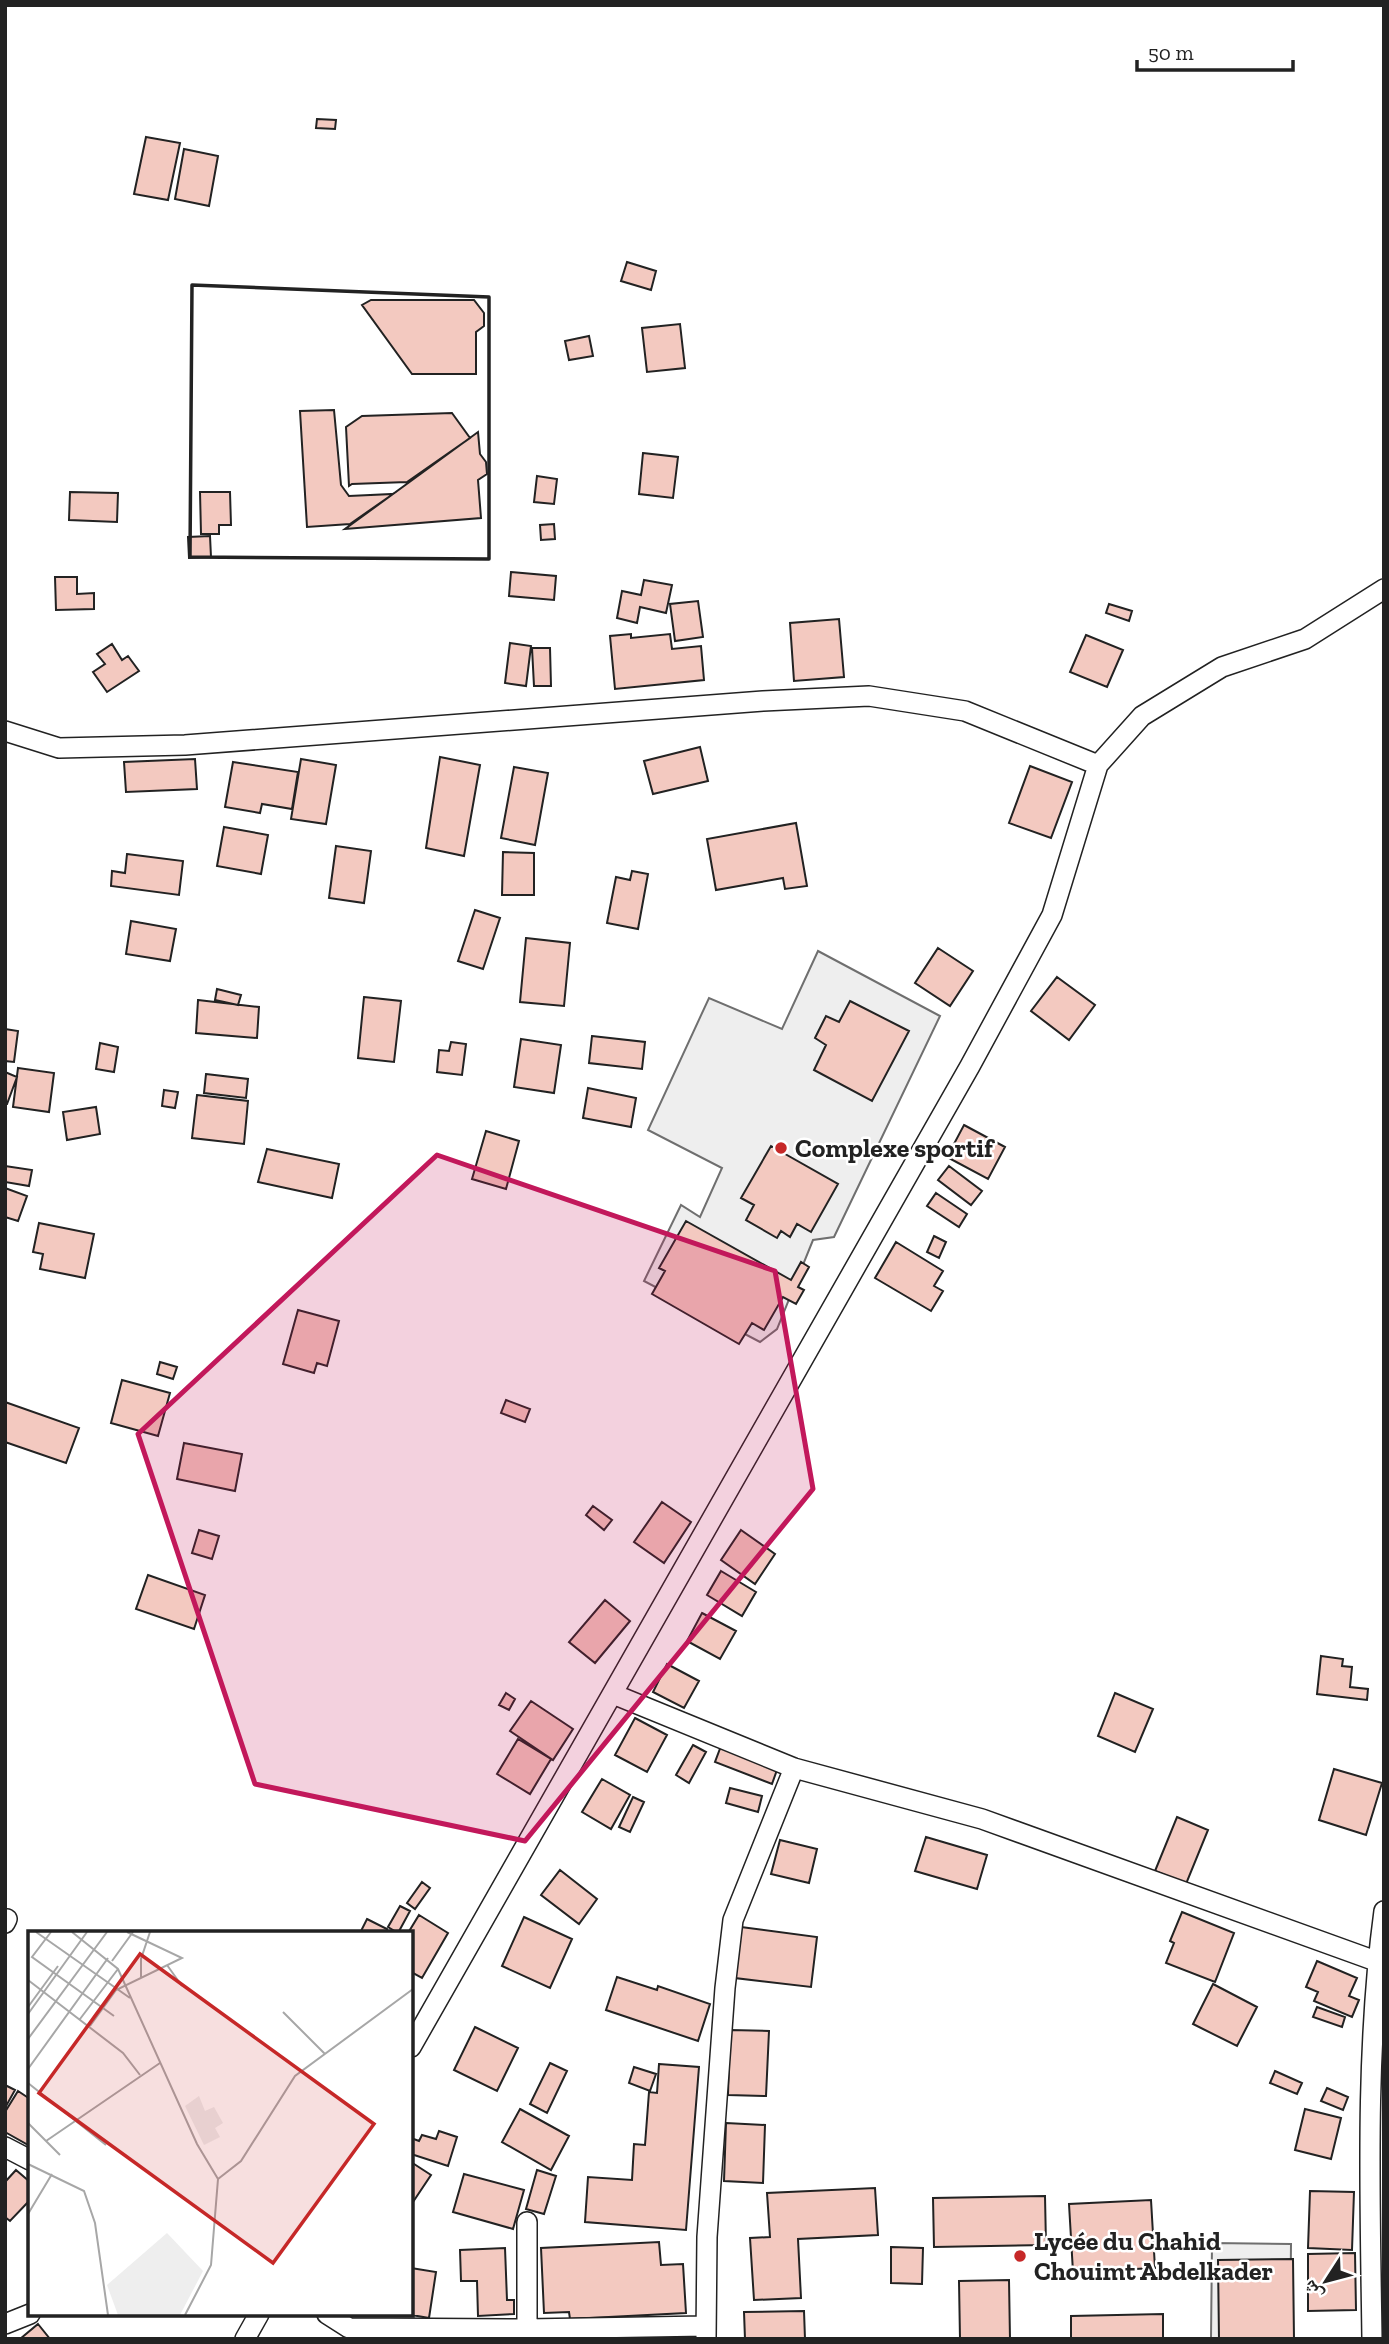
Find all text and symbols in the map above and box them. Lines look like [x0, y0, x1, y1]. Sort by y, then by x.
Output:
scale bar [1137, 28, 1293, 72]
text: 50 m [1148, 40, 1194, 65]
place label: Complexe sportif [795, 1132, 996, 1164]
marker: Complexe sportif [773, 1140, 789, 1156]
inset map [28, 1931, 413, 2316]
place label: Lycée du Chahid Chouimt Abdelkader [1034, 2225, 1273, 2287]
north arrow [1291, 2246, 1361, 2316]
marker: Lycée du Chahid Chouimt Abdelkader [1012, 2248, 1028, 2264]
text: ش [1297, 2276, 1328, 2306]

